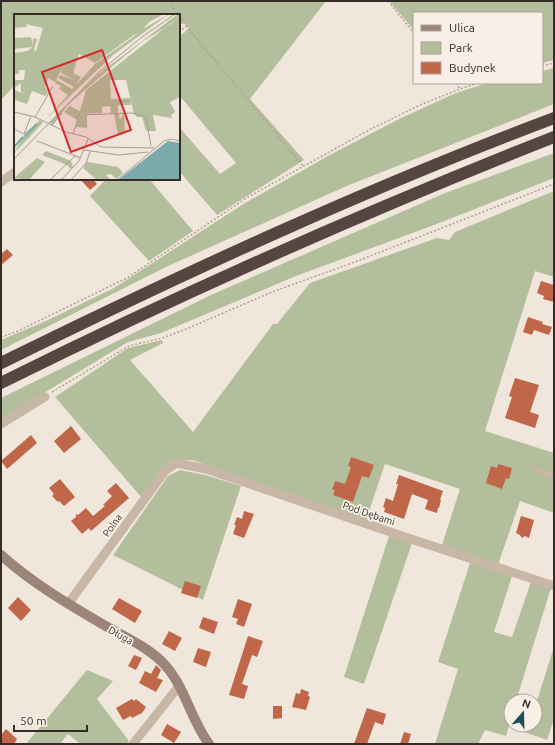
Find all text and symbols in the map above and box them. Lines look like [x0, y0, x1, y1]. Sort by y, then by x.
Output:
legend [413, 12, 543, 84]
inset map [14, 14, 180, 180]
text: Ulica [449, 21, 475, 34]
text: Park [449, 41, 473, 54]
text: Budynek [449, 61, 496, 74]
street label: Pod Dębami [341, 499, 396, 528]
street label: Polna [101, 512, 124, 539]
street label: Długa [107, 624, 135, 647]
north arrow [503, 693, 543, 733]
text: N [521, 697, 532, 711]
scale bar [14, 707, 87, 733]
text: 50 m [20, 714, 47, 727]

